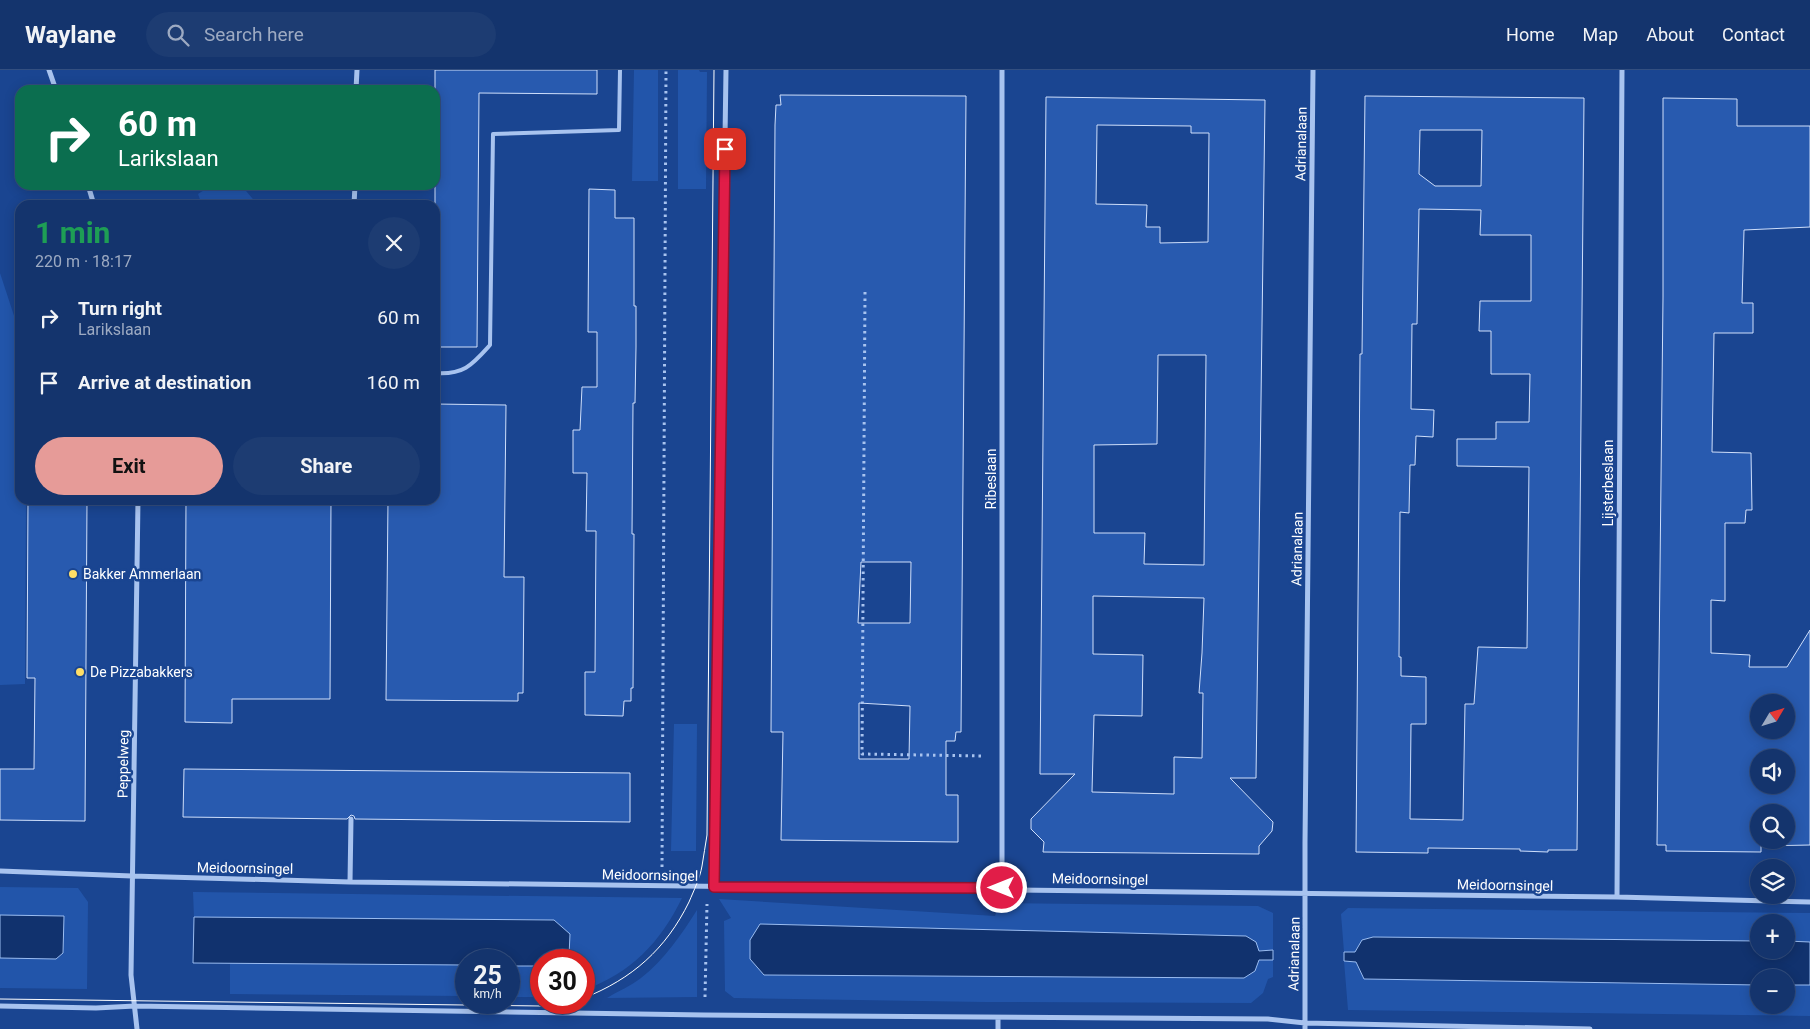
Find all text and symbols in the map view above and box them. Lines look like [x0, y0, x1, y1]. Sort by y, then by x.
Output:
search box [146, 12, 496, 57]
text: Waylane [25, 21, 116, 49]
icon: search [164, 21, 192, 49]
text: Search here [204, 23, 304, 46]
text: Home [1506, 24, 1555, 45]
text: Map [1583, 24, 1618, 45]
text: About [1646, 24, 1694, 45]
text: Contact [1722, 24, 1785, 45]
text: 60 m [118, 104, 197, 145]
icon: right [35, 105, 100, 170]
street label: Adrianalaan [1292, 107, 1310, 181]
pin [704, 128, 746, 170]
icon: arrive [711, 135, 739, 163]
text: Larikslaan [118, 146, 219, 171]
text: 1 min [35, 215, 110, 250]
button: close [368, 217, 420, 269]
text: 220 m · 18:17 [35, 252, 132, 271]
text: Turn right [78, 297, 162, 320]
icon: right [35, 304, 63, 332]
text: 60 m [377, 306, 420, 329]
text: Larikslaan [78, 320, 151, 339]
icon: arrive [35, 369, 63, 397]
text: Arrive at destination [78, 371, 251, 394]
text: 160 m [367, 371, 420, 394]
button: Exit [35, 437, 223, 495]
button: Share [233, 437, 420, 495]
street label: Lijsterbeslaan [1600, 439, 1616, 527]
street label: Ribeslaan [983, 449, 999, 509]
street label: Adrianalaan [1288, 512, 1306, 586]
place label: Bakker Ammerlaan [83, 566, 201, 582]
marker: Bakker Ammerlaan [67, 568, 79, 580]
place label: De Pizzabakkers [90, 664, 193, 680]
marker: De Pizzabakkers [74, 666, 86, 678]
north arrow [1750, 694, 1795, 739]
map controls [1750, 694, 1795, 1014]
street label: Peppelweg [114, 730, 132, 798]
button: sound [1750, 749, 1795, 794]
button: search [1750, 804, 1795, 849]
street label: Meidoornsingel [197, 859, 293, 877]
button: layers [1750, 859, 1795, 904]
position arrow [975, 861, 1027, 913]
street label: Meidoornsingel [602, 866, 698, 884]
street label: Meidoornsingel [1052, 870, 1148, 888]
street label: Meidoornsingel [1457, 876, 1553, 894]
button: + [1750, 914, 1795, 959]
street label: Adrianalaan [1285, 917, 1303, 991]
speed limit sign: 30 [530, 949, 595, 1014]
text: 25 [473, 961, 502, 990]
button: − [1750, 969, 1795, 1014]
text: km/h [473, 987, 502, 1001]

